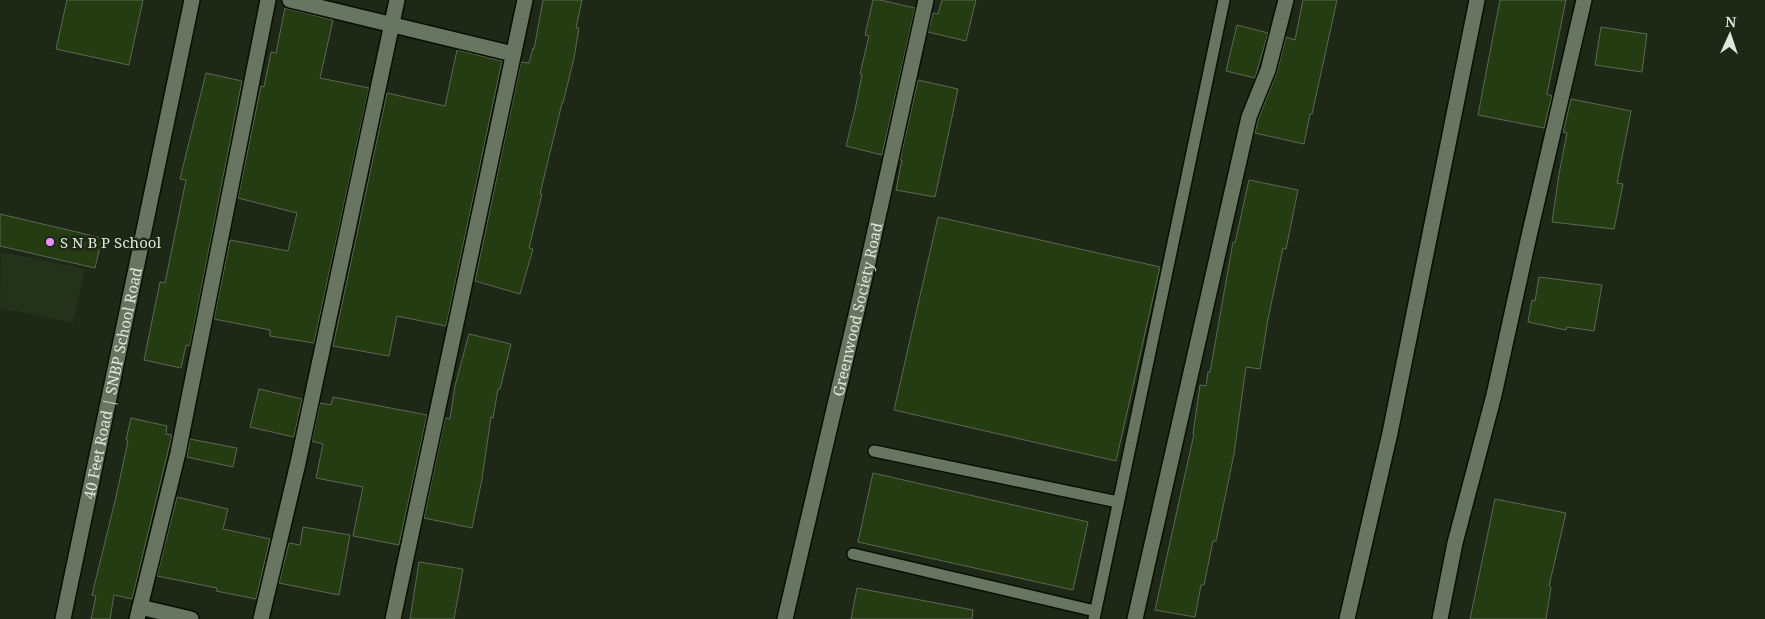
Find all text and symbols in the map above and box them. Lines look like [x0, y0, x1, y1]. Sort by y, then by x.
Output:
north arrow [1705, 10, 1755, 60]
text: N [1725, 12, 1737, 31]
street label: Greenwood Society Road [827, 220, 887, 398]
place label: S N B P School [60, 232, 161, 252]
marker: S N B P School [44, 236, 56, 248]
street label: 40 Feet Road | SNBP School Road [78, 265, 146, 501]

